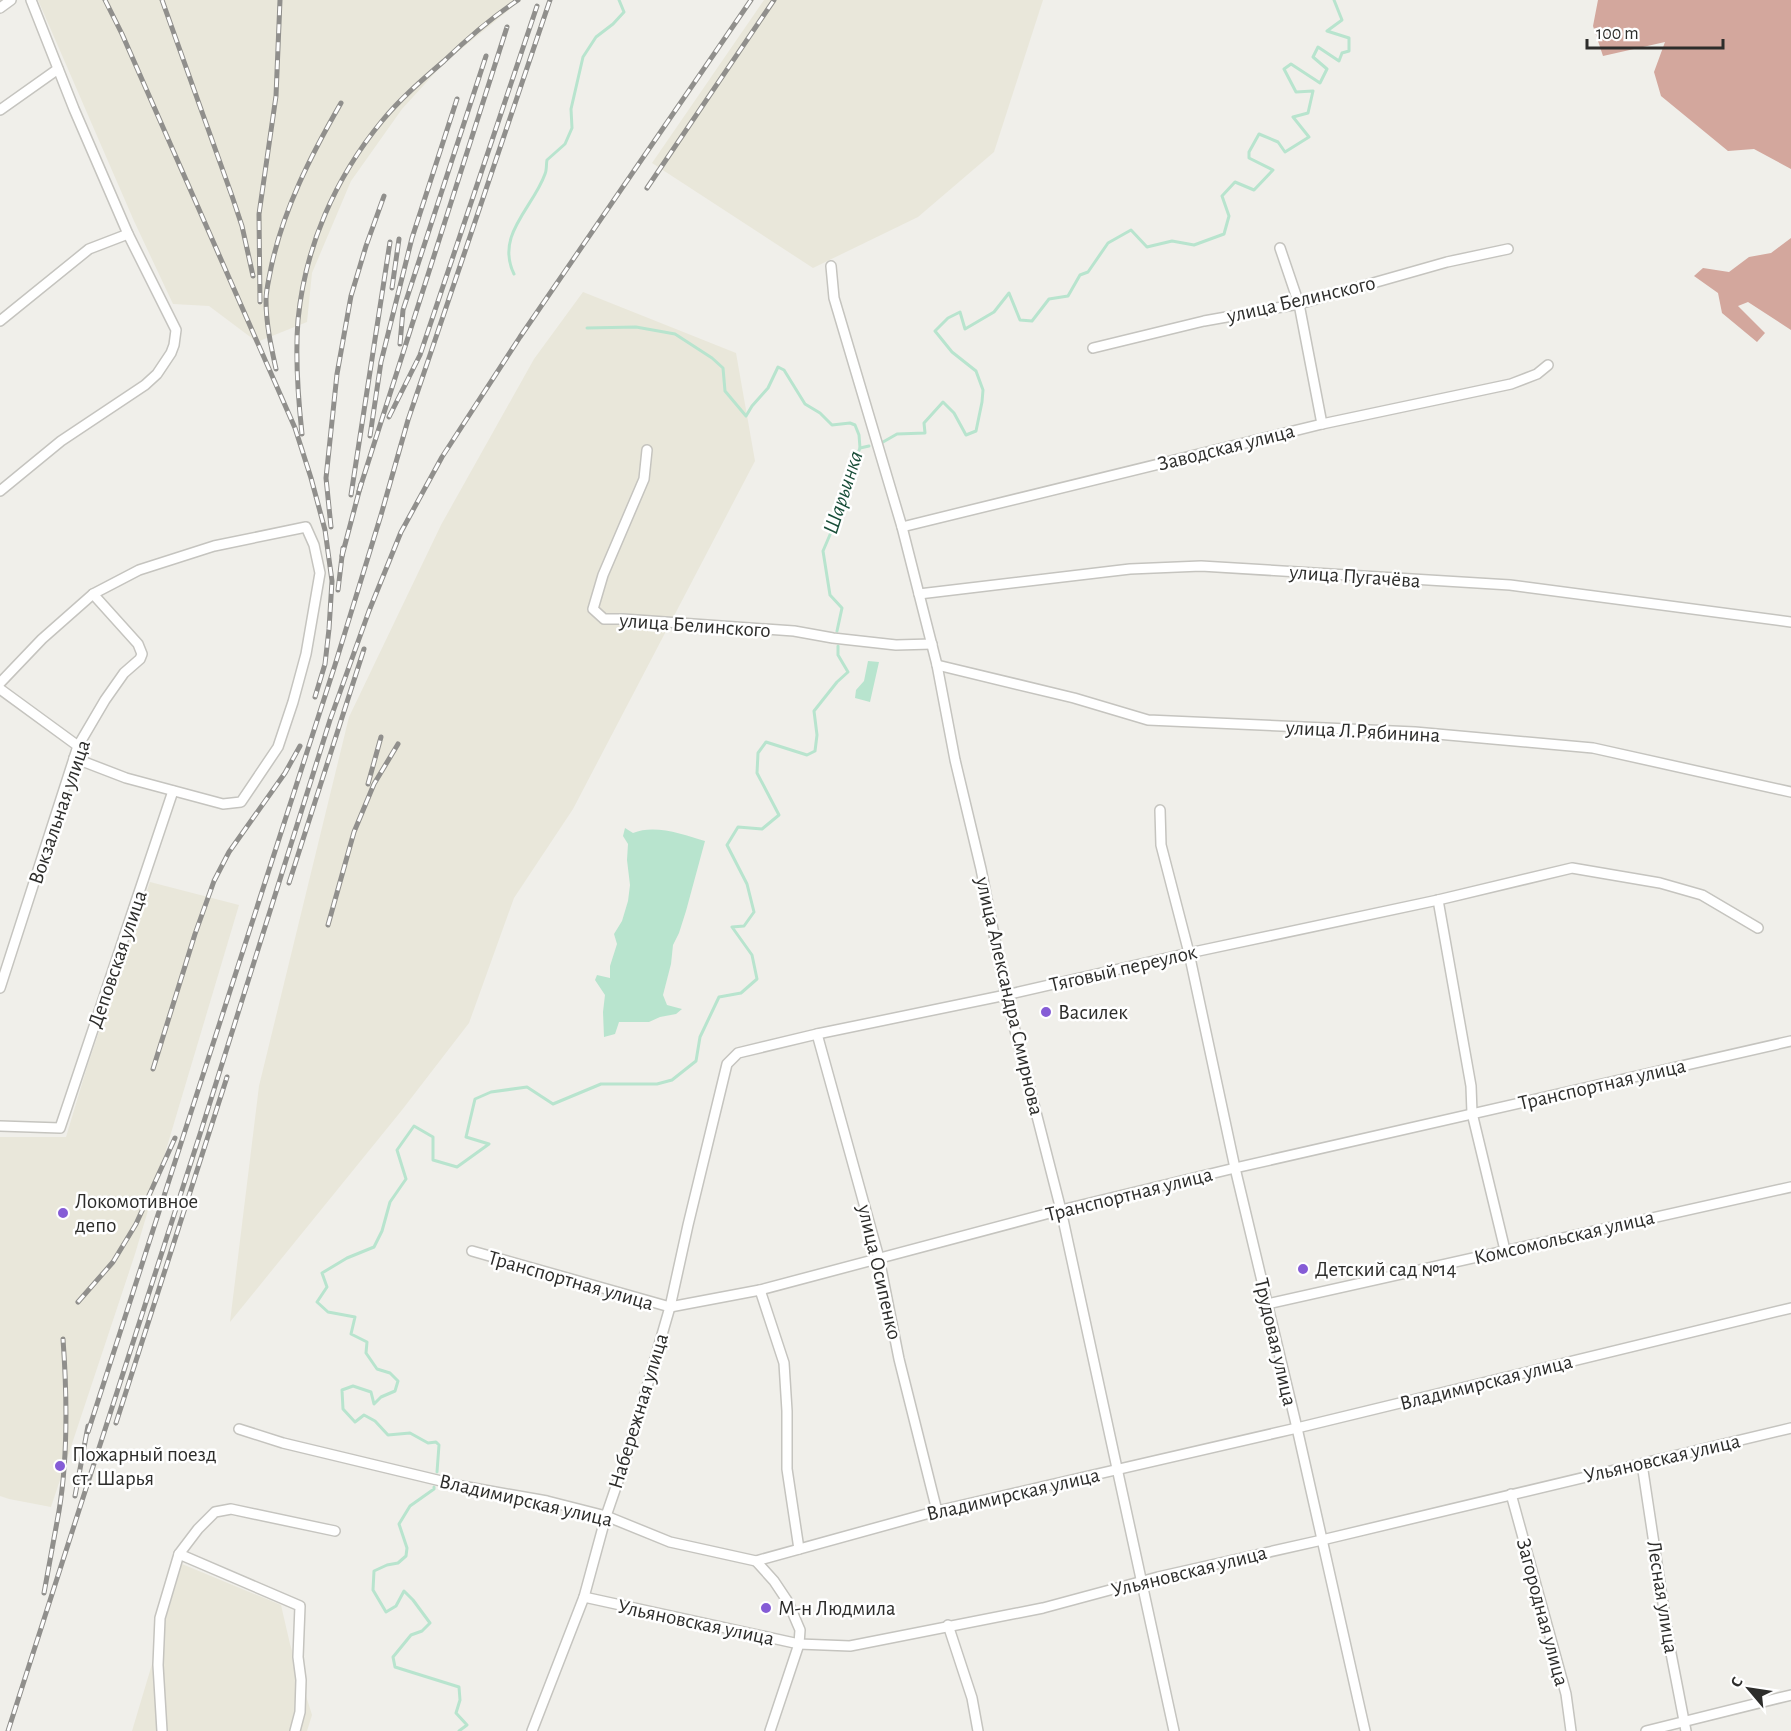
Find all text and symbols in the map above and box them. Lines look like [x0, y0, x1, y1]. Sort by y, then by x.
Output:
scale bar [1587, 12, 1724, 50]
text: 100 m [1596, 25, 1639, 43]
street label: улица Белинского [1224, 272, 1377, 327]
street label: Заводская улица [1155, 420, 1297, 475]
water label: Шарьинка [819, 448, 868, 537]
street label: улица Пугачёва [1288, 561, 1422, 592]
street label: улица Белинского [618, 610, 771, 641]
street label: улица Л.Рябинина [1284, 717, 1441, 746]
street label: Вокзальная улица [25, 737, 94, 887]
street label: улица Александра Смирнова [972, 874, 1047, 1118]
street label: Деповская улица [84, 887, 151, 1031]
street label: Тяговый переулок [1047, 941, 1199, 996]
place label: Василек [1058, 1002, 1128, 1023]
marker: Василек [1039, 1005, 1053, 1019]
street label: Транспортная улица [1516, 1055, 1688, 1114]
street label: Транспортная улица [1044, 1164, 1215, 1225]
place label: Локомотивное депо [75, 1191, 198, 1236]
street label: улица Осипенко [854, 1202, 905, 1342]
marker: Локомотивное депо [56, 1206, 70, 1220]
street label: Комсомольская улица [1472, 1206, 1657, 1268]
street label: Транспортная улица [486, 1247, 656, 1314]
place label: Детский сад №14 [1315, 1259, 1457, 1280]
marker: Детский сад №14 [1296, 1262, 1310, 1276]
street label: Трудовая улица [1251, 1276, 1300, 1408]
street label: Набережная улица [605, 1330, 672, 1492]
street label: Владимирская улица [1398, 1351, 1575, 1414]
street label: Ульяновская улица [1582, 1430, 1743, 1487]
place label: Пожарный поезд ст. Шарья [72, 1444, 217, 1489]
marker: Пожарный поезд ст. Шарья [53, 1459, 67, 1473]
street label: Владимирская улица [924, 1464, 1102, 1525]
street label: Владимирская улица [437, 1470, 615, 1531]
street label: Загородная улица [1513, 1536, 1572, 1689]
street label: Лесная улица [1643, 1539, 1682, 1655]
street label: Ульяновская улица [1109, 1542, 1269, 1601]
street label: Ульяновская улица [616, 1596, 777, 1649]
place label: М-н Людмила [778, 1598, 896, 1619]
marker: М-н Людмила [759, 1601, 773, 1615]
north arrow [1719, 1659, 1779, 1719]
text: С [1728, 1674, 1746, 1690]

